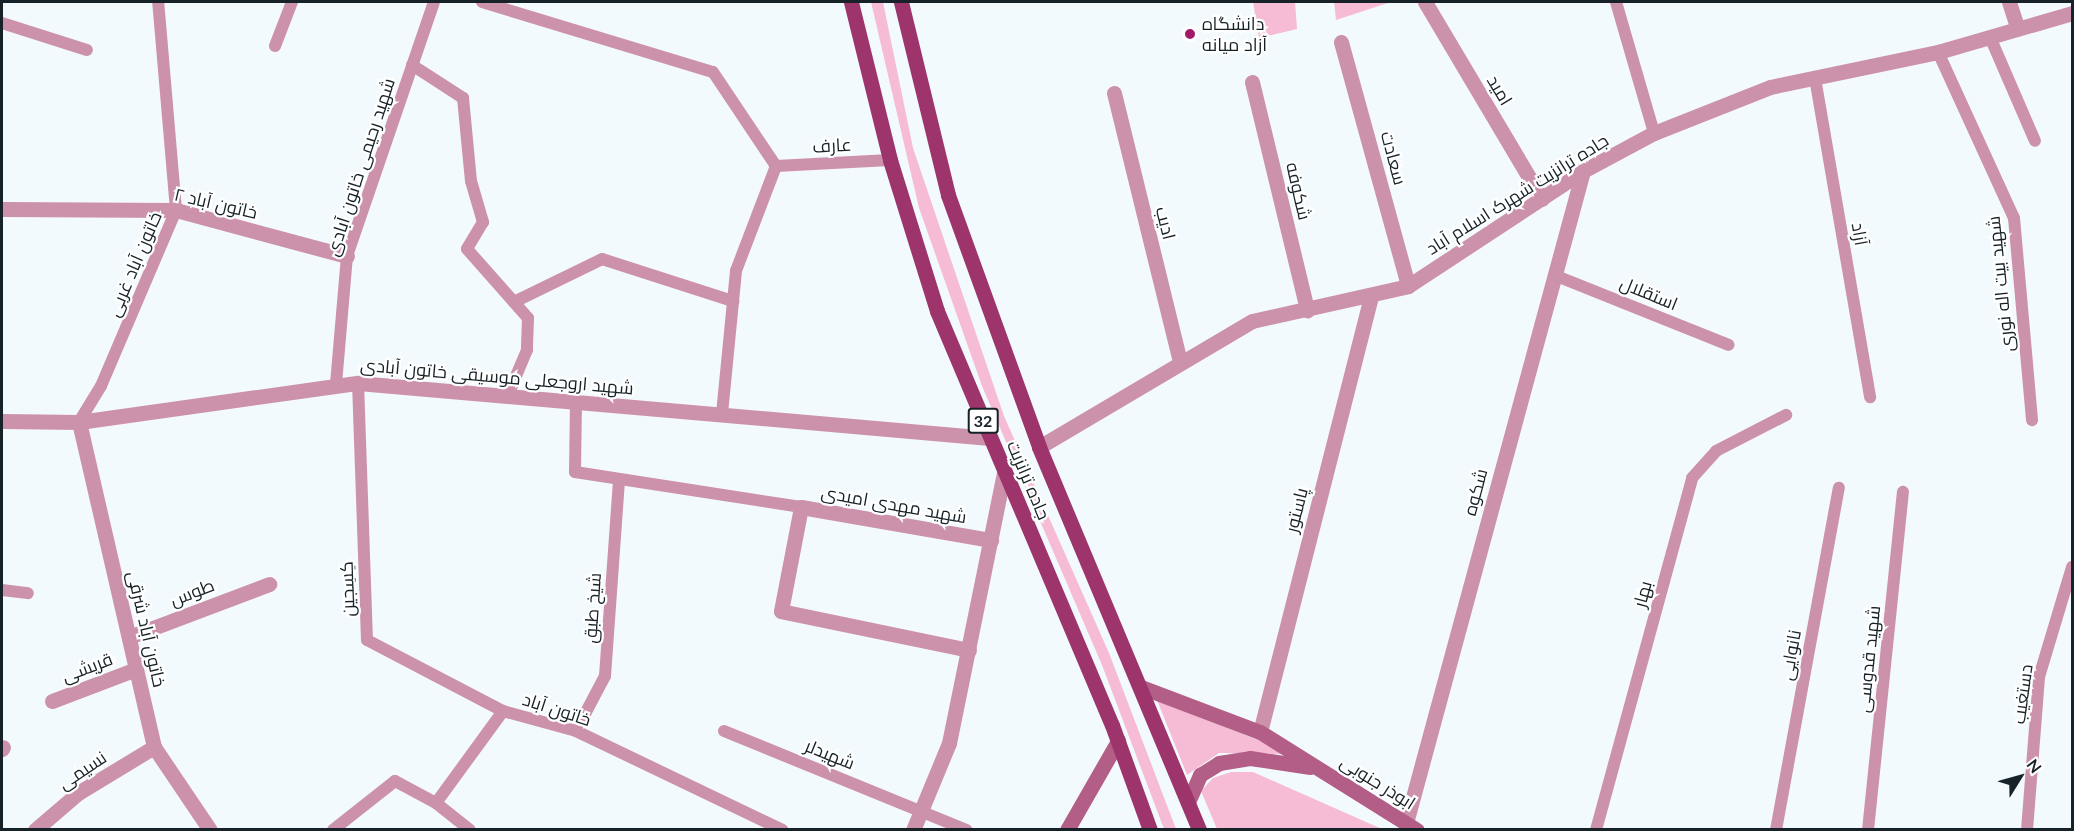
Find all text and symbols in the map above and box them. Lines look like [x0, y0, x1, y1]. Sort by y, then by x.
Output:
place label: دانشگاه آزاد میانه [1202, 13, 1267, 56]
marker: دانشگاه آزاد میانه [1183, 27, 1197, 41]
street label: امید [1483, 71, 1517, 109]
street label: شهید رحیمی خاتون آبادی [321, 75, 399, 259]
street label: سعادت [1377, 129, 1411, 187]
street label: جاده ترانزیت شهرک اسلام آباد [1422, 129, 1612, 259]
street label: عارف [812, 133, 852, 157]
street label: شکوفه [1282, 160, 1316, 222]
street label: خاتون آباد ۲ [172, 183, 260, 223]
street label: ادیب [1152, 204, 1180, 242]
street label: خاتون آباد غربی [102, 208, 166, 320]
street label: شهید بیت اله نوری [1982, 215, 2018, 353]
street label: آزاد [1847, 221, 1873, 247]
street label: استقلال [1617, 272, 1681, 314]
street label: شهید اروجعلی موسیقی خاتون آبادی [359, 353, 635, 399]
road number: 32 [966, 408, 1000, 434]
street label: جاده ترانزیت [1003, 437, 1055, 523]
street label: شکوه [1458, 466, 1492, 518]
street label: شهید مهدی امیدی [819, 481, 969, 527]
street label: پاستور [1280, 485, 1312, 535]
street label: کِسِجین [335, 561, 359, 617]
street label: خاتون آباد شرقی [123, 569, 171, 689]
street label: شیخ طبق [579, 572, 605, 644]
street label: طوس [167, 574, 217, 610]
street label: بهار [1628, 578, 1656, 610]
street label: شهید قدوسی [1852, 604, 1884, 714]
street label: نانوایی [1775, 628, 1805, 682]
street label: قریشی [59, 648, 115, 686]
street label: دستغیب [2007, 663, 2037, 725]
street label: خاتون آباد [520, 688, 594, 730]
street label: شهیدلر [802, 734, 858, 774]
street label: نسیمی [54, 746, 110, 794]
north arrow [1990, 747, 2050, 807]
street label: ابوذر جنوبی [1336, 750, 1420, 814]
text: N [2023, 755, 2046, 777]

